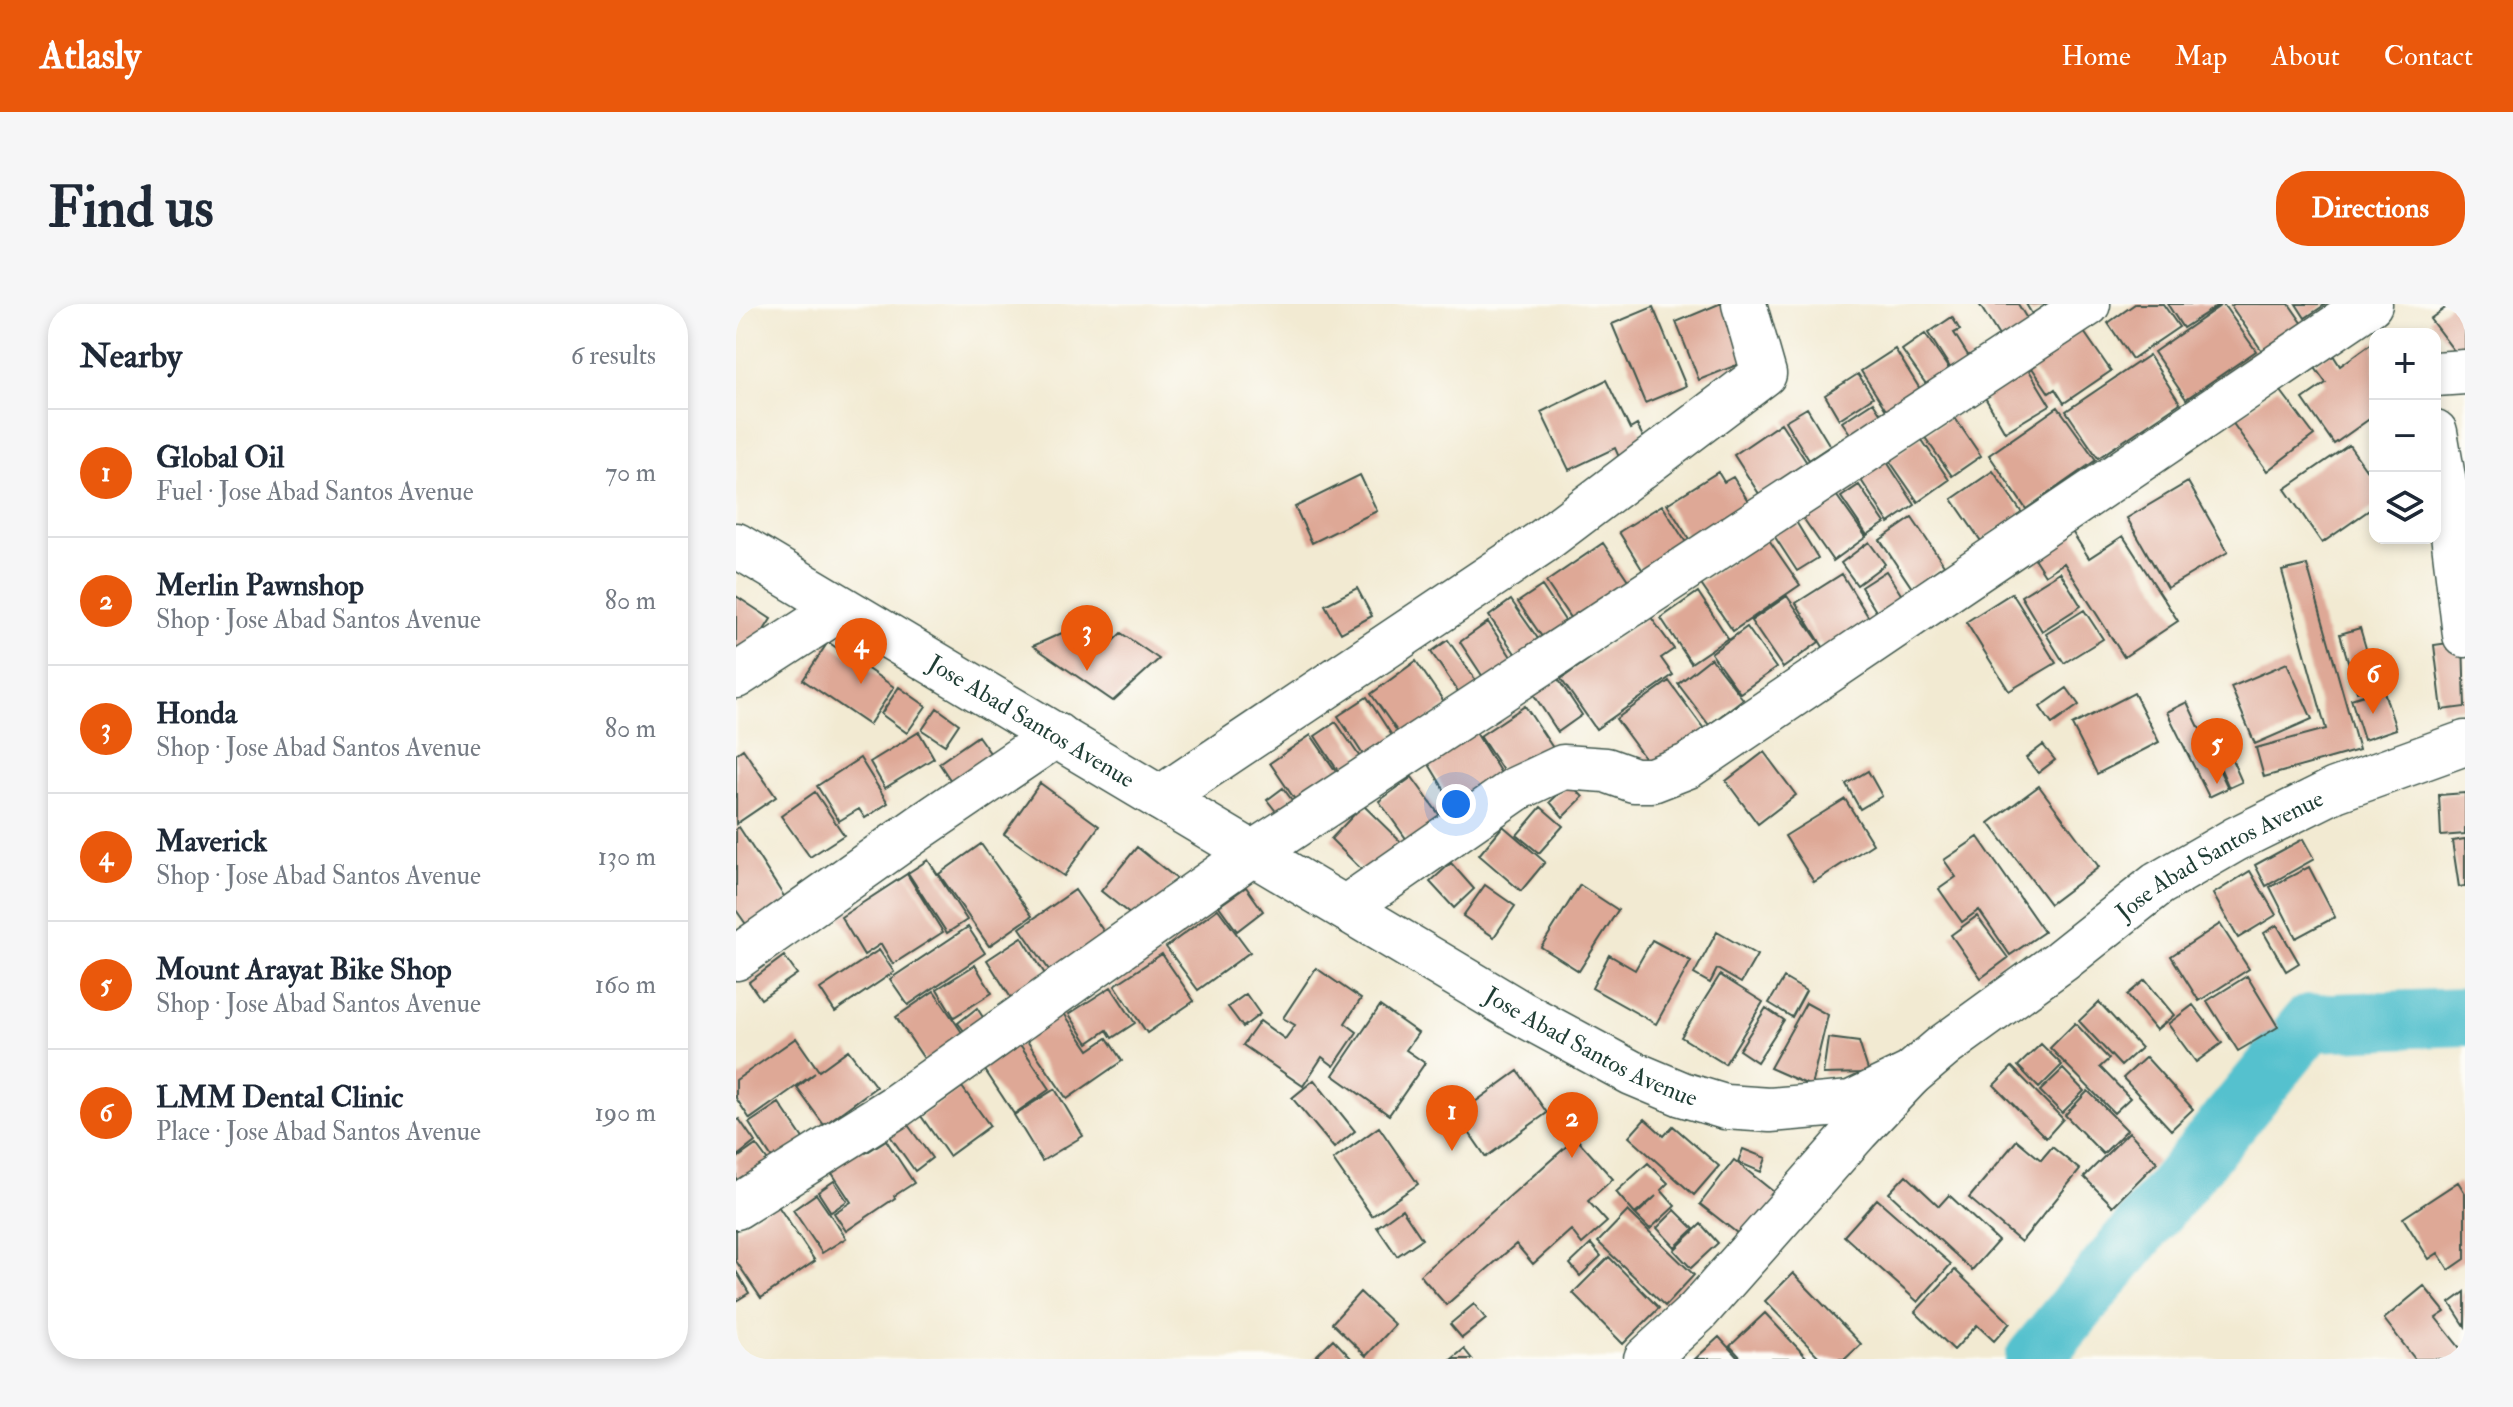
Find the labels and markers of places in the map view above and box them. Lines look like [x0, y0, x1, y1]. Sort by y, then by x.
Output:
pin: 3 [1061, 605, 1113, 671]
pin: 4 [835, 618, 887, 684]
pin: 6 [2347, 648, 2399, 714]
pin: 5 [2191, 718, 2243, 784]
pin: 1 [1426, 1085, 1478, 1151]
pin: 2 [1546, 1092, 1598, 1158]

